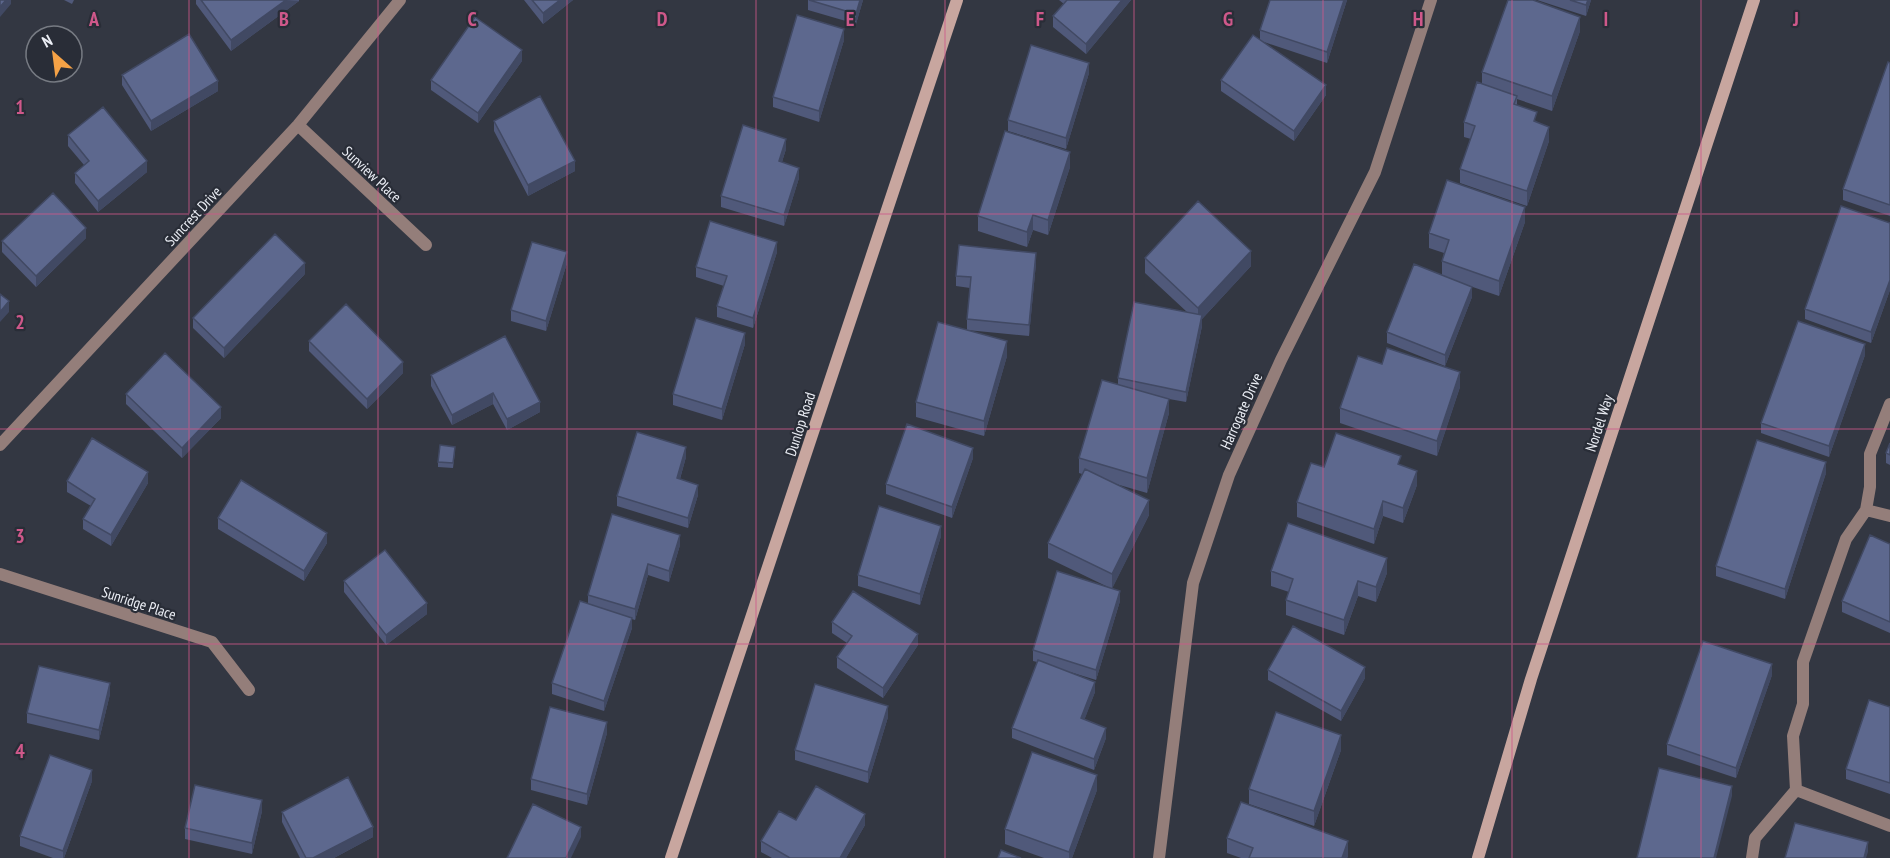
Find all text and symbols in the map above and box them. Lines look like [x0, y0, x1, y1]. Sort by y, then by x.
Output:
text: A [88, 6, 100, 32]
text: B [279, 6, 289, 32]
text: C [467, 6, 477, 32]
text: D [657, 6, 668, 32]
text: E [846, 6, 854, 32]
text: F [1036, 6, 1044, 32]
text: G [1223, 6, 1233, 32]
text: H [1413, 6, 1423, 32]
text: I [1604, 6, 1608, 32]
text: J [1792, 6, 1799, 32]
north arrow [24, 24, 84, 84]
text: N [38, 30, 55, 52]
text: 1 [15, 94, 25, 120]
street label: Sunview Place [338, 142, 406, 206]
street label: Suncrest Drive [161, 182, 225, 250]
text: 2 [15, 309, 25, 335]
street label: Harrogate Drive [1216, 370, 1266, 452]
street label: Dunlop Road [781, 390, 819, 458]
street label: Nordel Way [1581, 392, 1617, 454]
text: 3 [15, 523, 25, 549]
street label: Sunridge Place [100, 582, 178, 624]
text: 4 [15, 738, 25, 764]

